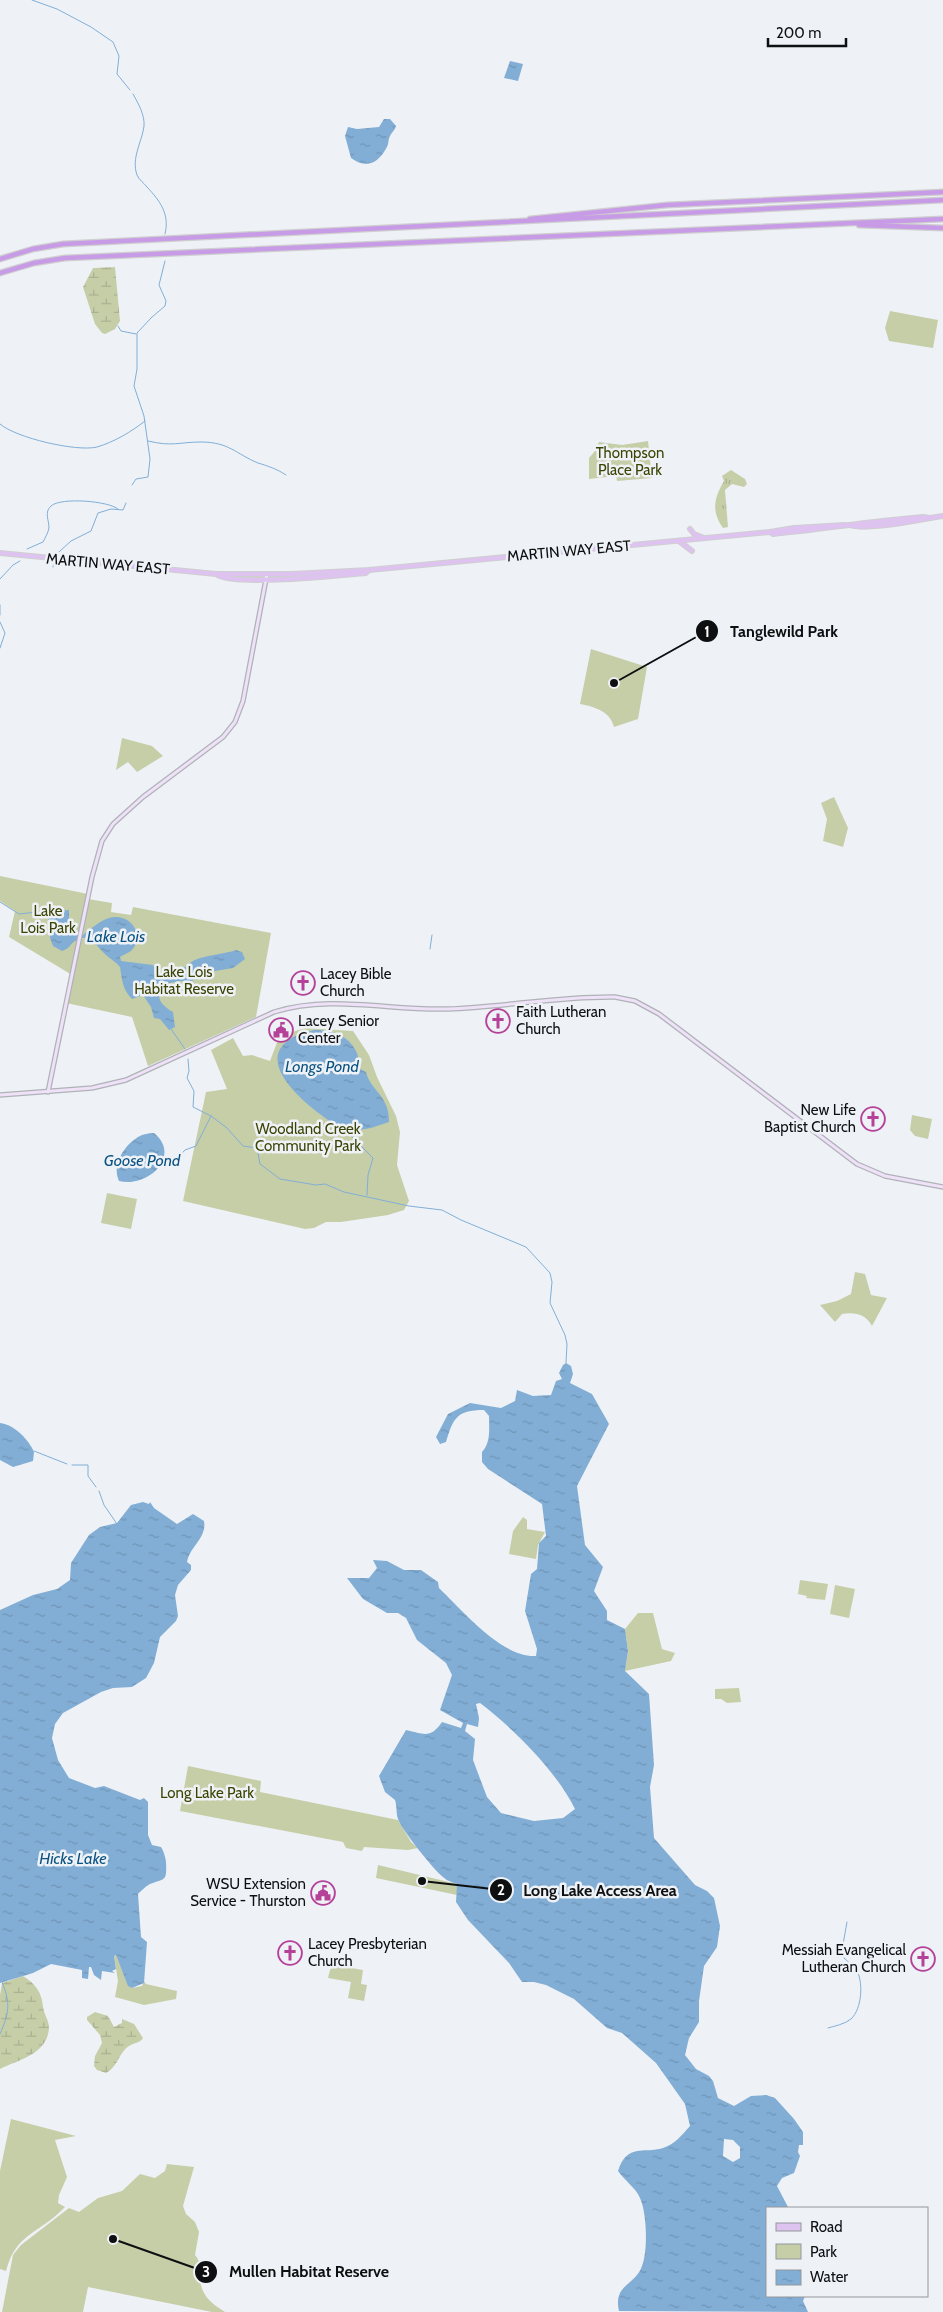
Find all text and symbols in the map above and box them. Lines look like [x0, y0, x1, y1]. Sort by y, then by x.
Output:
scale bar [768, 15, 846, 47]
text: 200 m [776, 24, 821, 42]
park label: Thompson Place Park [596, 444, 664, 479]
street label: MARTIN WAY EAST [506, 537, 632, 565]
street label: MARTIN WAY EAST [45, 550, 171, 578]
callout: Tanglewild Park [695, 616, 848, 647]
text: Tanglewild Park [730, 622, 838, 641]
text: 1 [704, 623, 710, 641]
park label: Lake Lois Park [20, 902, 76, 937]
water label: Lake Lois [87, 927, 145, 946]
park label: Lake Lois Habitat Reserve [134, 963, 234, 998]
place label: Lacey Bible Church [320, 965, 392, 1000]
church icon: Lacey Bible Church [290, 970, 316, 996]
place label: Faith Lutheran Church [516, 1003, 606, 1038]
church icon: Faith Lutheran Church [485, 1008, 511, 1034]
place label: Lacey Senior Center [298, 1012, 379, 1047]
public building icon: Lacey Senior Center [268, 1017, 294, 1043]
water label: Longs Pond [285, 1057, 360, 1076]
place label: New Life Baptist Church [764, 1101, 856, 1136]
church icon: New Life Baptist Church [860, 1106, 886, 1132]
park label: Woodland Creek Community Park [255, 1120, 361, 1155]
water label: Goose Pond [104, 1151, 181, 1170]
park label: Long Lake Park [160, 1784, 254, 1802]
water label: Hicks Lake [39, 1849, 107, 1868]
place label: WSU Extension Service - Thurston [190, 1875, 306, 1910]
callout: Long Lake Access Area [488, 1875, 687, 1906]
public building icon: WSU Extension Service - Thurston [310, 1880, 336, 1906]
text: 2 [497, 1881, 505, 1899]
text: Long Lake Access Area [523, 1881, 677, 1900]
place label: Lacey Presbyterian Church [308, 1935, 427, 1970]
church icon: Lacey Presbyterian Church [277, 1940, 303, 1966]
place label: Messiah Evangelical Lutheran Church [782, 1941, 906, 1976]
church icon: Messiah Evangelical Lutheran Church [910, 1946, 936, 1972]
legend [766, 2207, 928, 2297]
text: Road [810, 2218, 843, 2236]
text: Park [810, 2243, 837, 2261]
callout: Mullen Habitat Reserve [194, 2256, 399, 2287]
text: Mullen Habitat Reserve [229, 2262, 389, 2281]
text: 3 [202, 2263, 210, 2281]
text: Water [810, 2268, 848, 2286]

